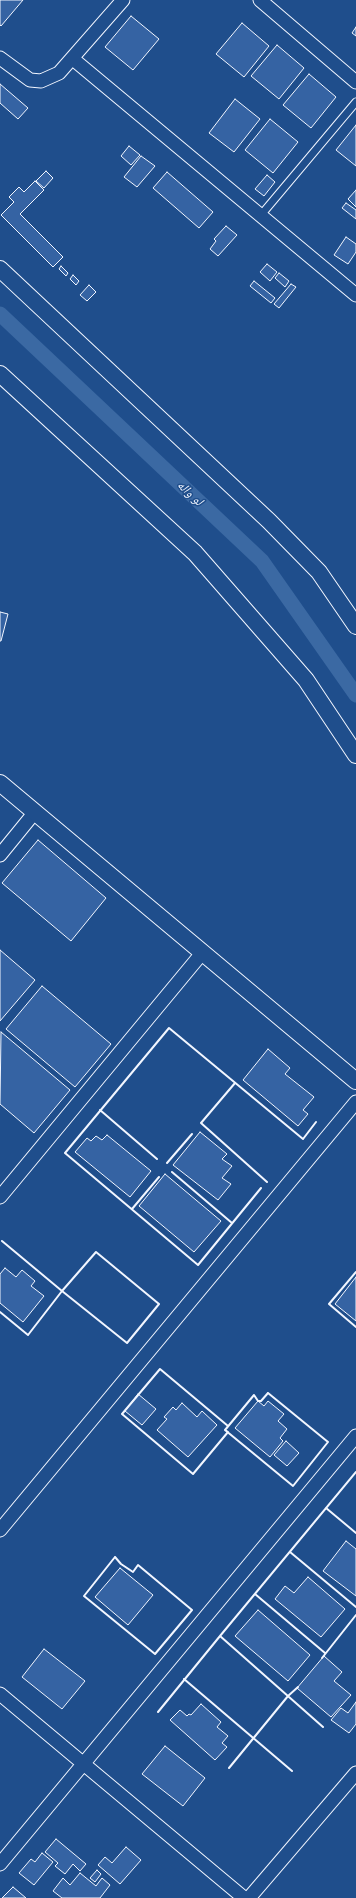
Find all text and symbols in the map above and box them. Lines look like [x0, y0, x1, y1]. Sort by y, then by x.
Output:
water label: لو واله [174, 477, 206, 509]

